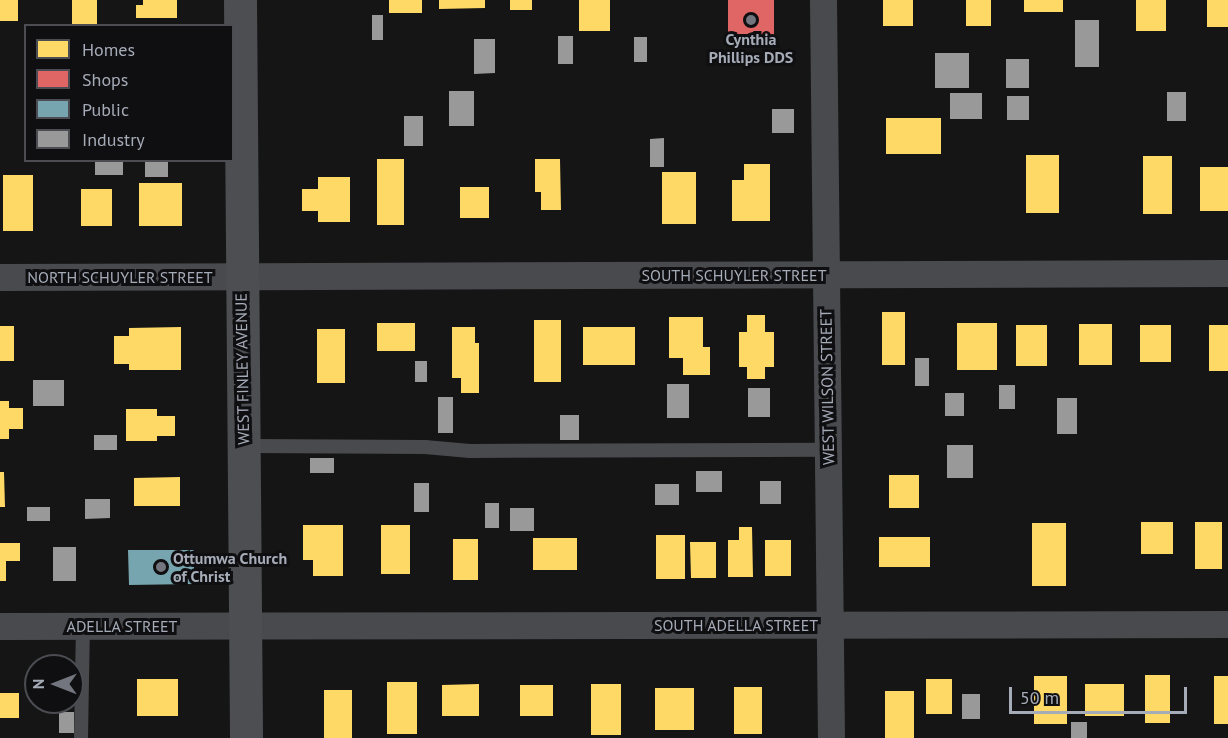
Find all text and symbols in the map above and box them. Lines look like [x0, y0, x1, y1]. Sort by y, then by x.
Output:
marker: Cynthia Phillips DDS [744, 13, 758, 27]
legend [24, 24, 234, 162]
place label: Cynthia Phillips DDS [709, 29, 793, 67]
text: Homes [82, 38, 135, 61]
text: Shops [82, 68, 128, 91]
text: Public [82, 98, 129, 121]
text: Industry [82, 128, 145, 151]
street label: SOUTH SCHUYLER STREET [641, 265, 827, 285]
street label: NORTH SCHUYLER STREET [27, 267, 213, 287]
street label: WEST FINLEY AVENUE [231, 292, 253, 446]
street label: WEST WILSON STREET [816, 308, 838, 466]
place label: Ottumwa Church of Christ [173, 548, 287, 586]
marker: Ottumwa Church of Christ [154, 560, 168, 574]
street label: SOUTH ADELLA STREET [653, 615, 819, 635]
street label: ADELLA STREET [66, 616, 178, 636]
north arrow [24, 654, 84, 714]
scale bar [1012, 675, 1190, 713]
text: N [28, 679, 48, 689]
text: 50 m [1020, 686, 1059, 709]

